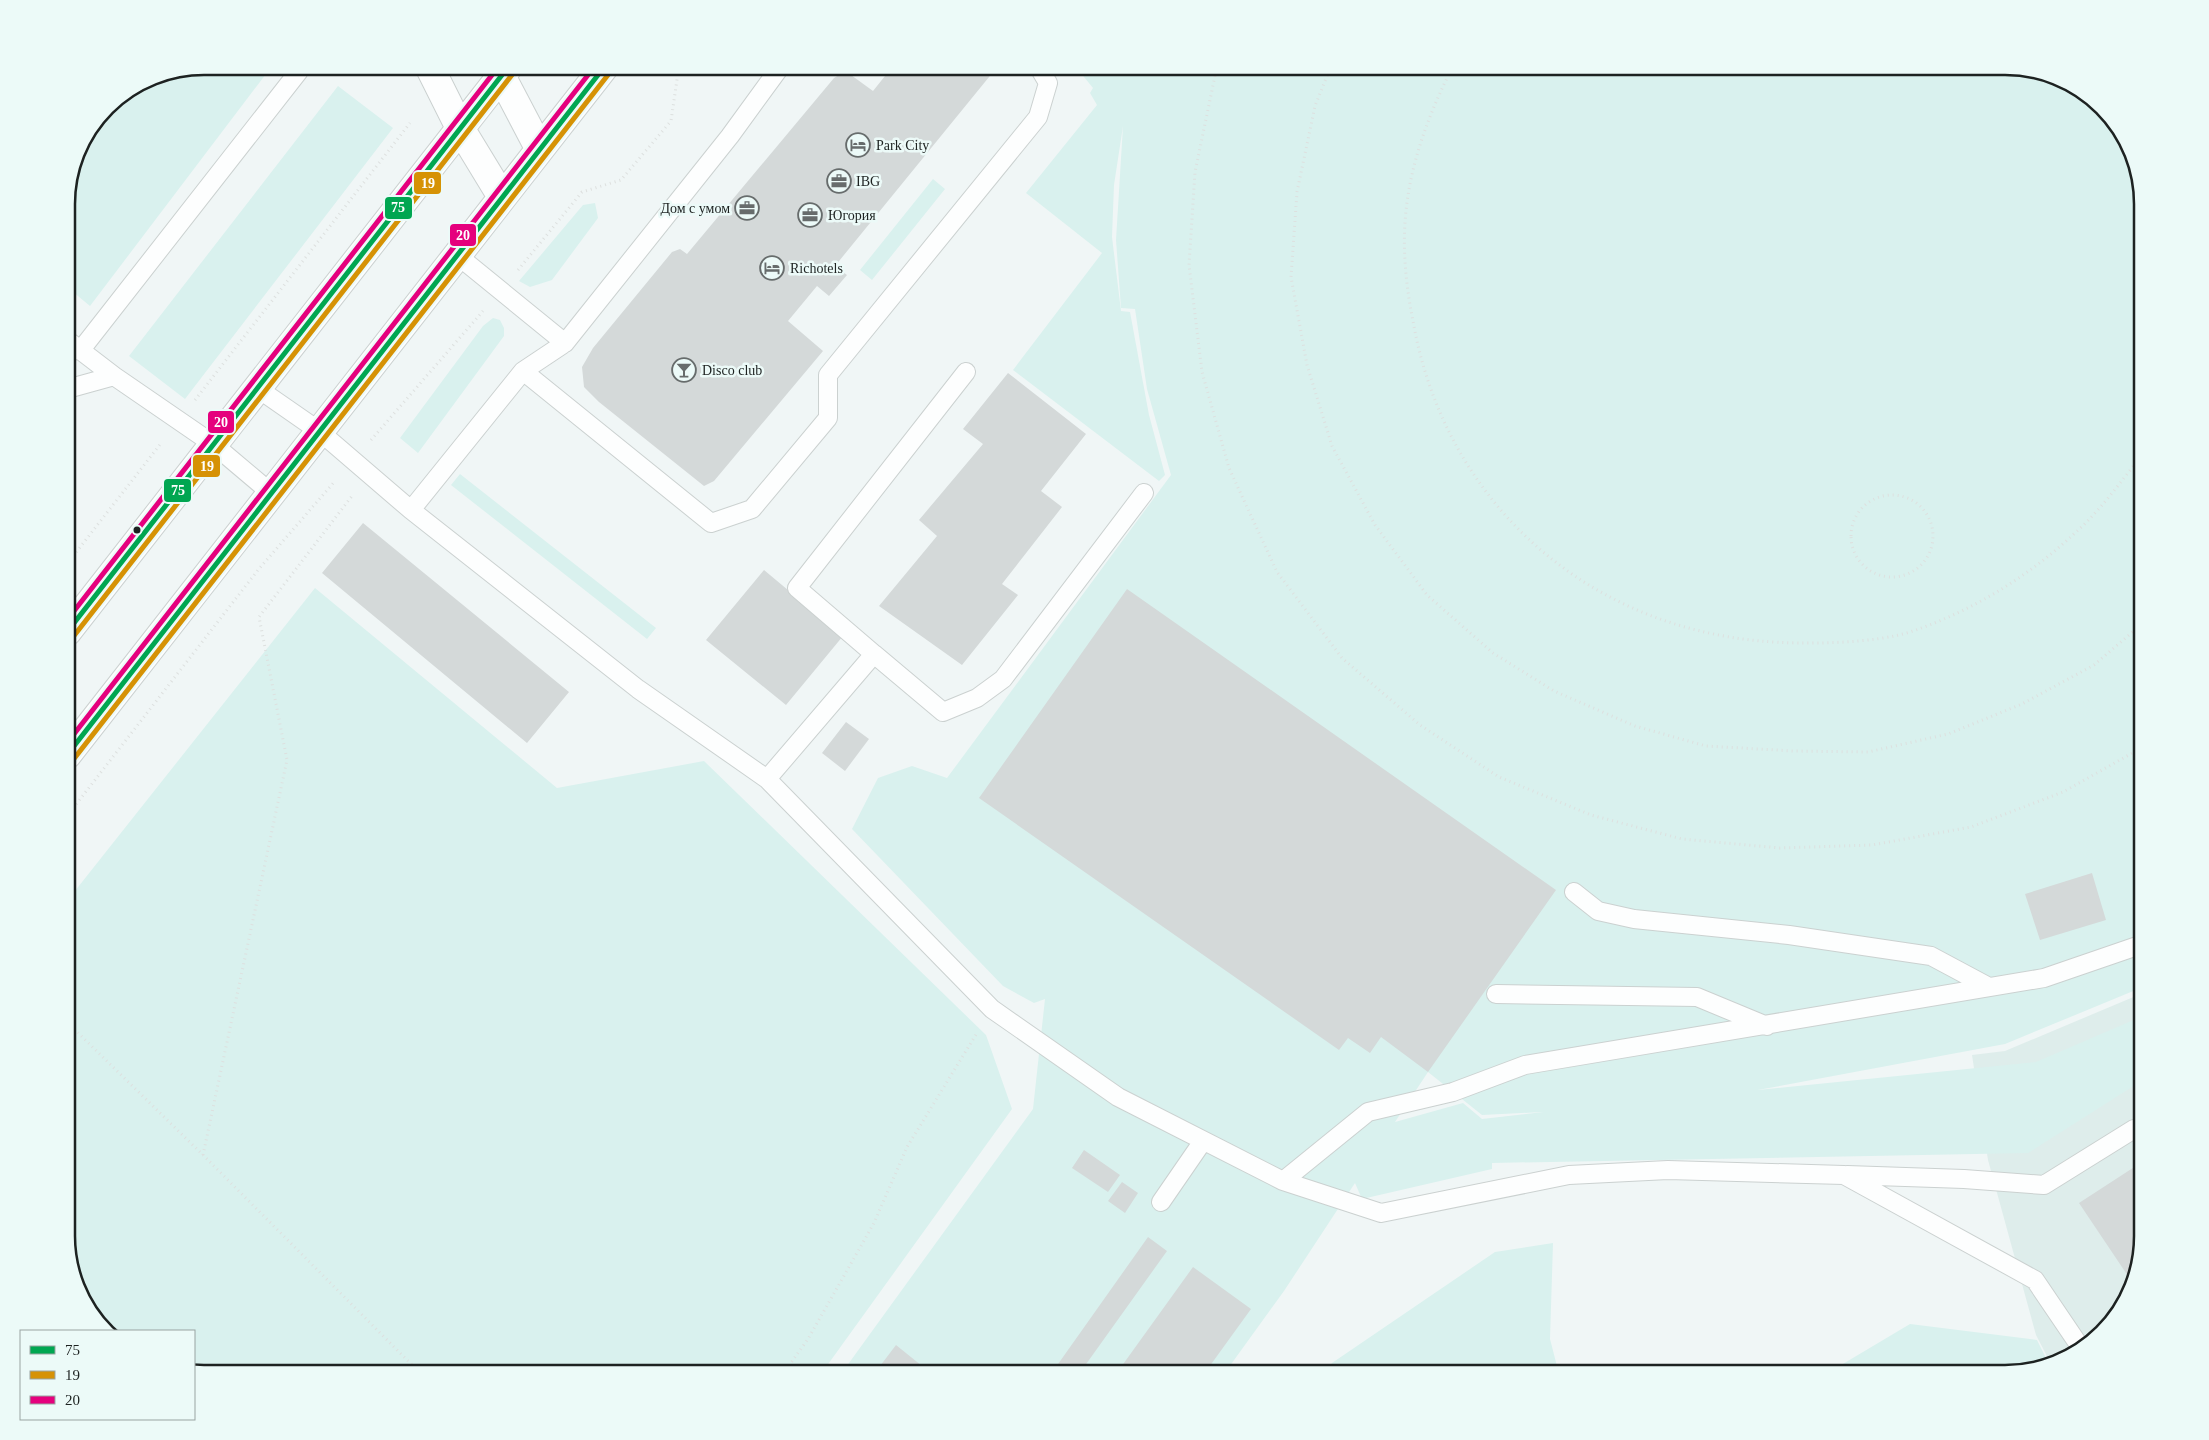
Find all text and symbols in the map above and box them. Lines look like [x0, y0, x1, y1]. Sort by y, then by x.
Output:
hotel icon: Park City [845, 132, 871, 158]
place label: Park City [876, 138, 929, 153]
office icon: IBG [826, 168, 852, 194]
line badge: 19 [413, 171, 442, 195]
place label: IBG [856, 174, 880, 189]
text: 19 [421, 176, 435, 191]
office icon: Дом с умом [734, 195, 760, 221]
line badge: 75 [384, 196, 413, 220]
text: 75 [391, 200, 405, 215]
place label: Дом с умом [660, 201, 730, 216]
office icon: Югория [797, 202, 823, 228]
place label: Югория [828, 208, 876, 223]
line badge: 20 [449, 223, 477, 247]
text: 20 [456, 228, 470, 243]
hotel icon: Richotels [759, 255, 785, 281]
place label: Richotels [790, 261, 843, 276]
bar icon: Disco club [671, 357, 697, 383]
place label: Disco club [702, 363, 762, 378]
line badge: 20 [207, 410, 235, 434]
text: 20 [214, 415, 228, 430]
line badge: 19 [192, 454, 221, 478]
text: 19 [200, 459, 214, 474]
line badge: 75 [163, 478, 192, 503]
text: 75 [171, 483, 185, 498]
unlabelled marker [132, 525, 142, 535]
legend [20, 1330, 195, 1420]
text: 75 [65, 1342, 80, 1358]
text: 19 [65, 1367, 80, 1383]
text: 20 [65, 1392, 80, 1408]

